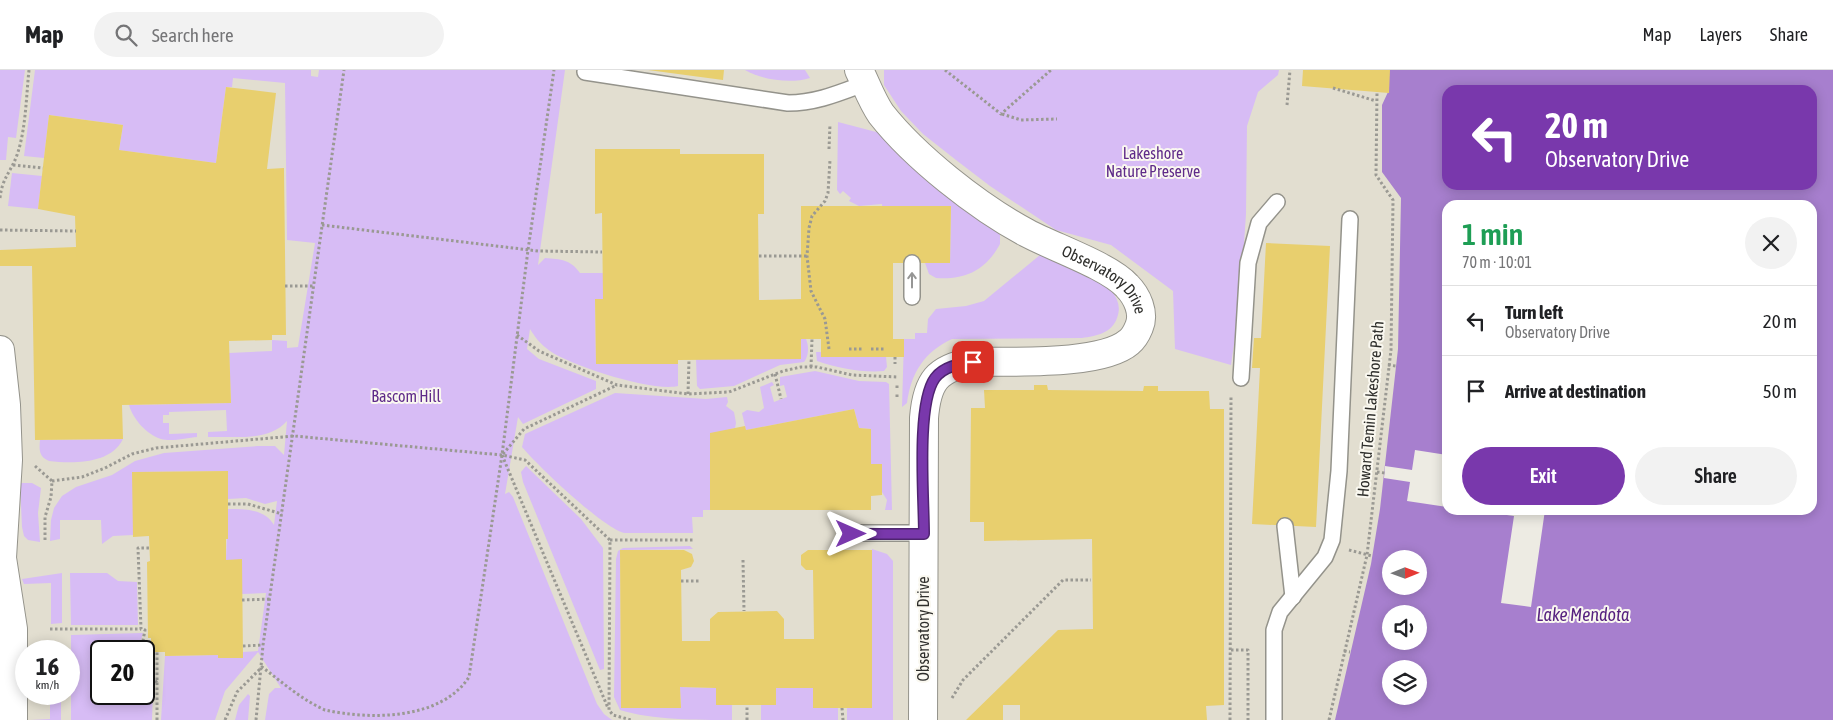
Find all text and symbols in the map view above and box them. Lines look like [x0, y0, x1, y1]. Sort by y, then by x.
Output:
search box [94, 12, 444, 57]
text: Map [25, 21, 64, 48]
icon: search [112, 21, 140, 49]
text: Search here [152, 24, 234, 46]
text: Map [1642, 24, 1671, 45]
text: Layers [1699, 24, 1742, 45]
text: Share [1770, 24, 1808, 45]
icon: left [1462, 105, 1527, 170]
text: 20 m [1545, 105, 1608, 145]
park label: Lakeshore Nature Preserve [1106, 144, 1200, 180]
text: Observatory Drive [1545, 146, 1689, 172]
text: 1 min [1462, 217, 1523, 251]
button: close [1745, 217, 1797, 269]
street label: Observatory Drive [1059, 241, 1150, 315]
text: 70 m · 10:01 [1462, 253, 1532, 271]
one-way arrow [907, 272, 917, 288]
text: Turn left [1505, 301, 1563, 323]
icon: left [1462, 307, 1490, 335]
text: 20 m [1763, 310, 1797, 332]
street label: Howard Temin Lakeshore Path [1353, 320, 1387, 498]
text: Observatory Drive [1505, 323, 1610, 341]
pin [952, 341, 994, 383]
icon: arrive [959, 348, 987, 376]
icon: arrive [1462, 377, 1490, 405]
text: Arrive at destination [1505, 380, 1646, 402]
text: 50 m [1763, 380, 1797, 402]
park label: Bascom Hill [371, 387, 441, 405]
button: Exit [1462, 447, 1625, 505]
button: Share [1635, 447, 1797, 505]
position arrow [824, 507, 876, 559]
north arrow [1382, 550, 1428, 595]
map controls [1382, 550, 1427, 705]
street label: Observatory Drive [914, 577, 933, 681]
water label: Lake Mendota [1537, 604, 1630, 625]
button: sound [1382, 605, 1427, 650]
speed limit sign: 20 [90, 640, 155, 705]
text: 16 [36, 652, 59, 680]
button: layers [1382, 660, 1427, 705]
text: km/h [36, 678, 59, 692]

